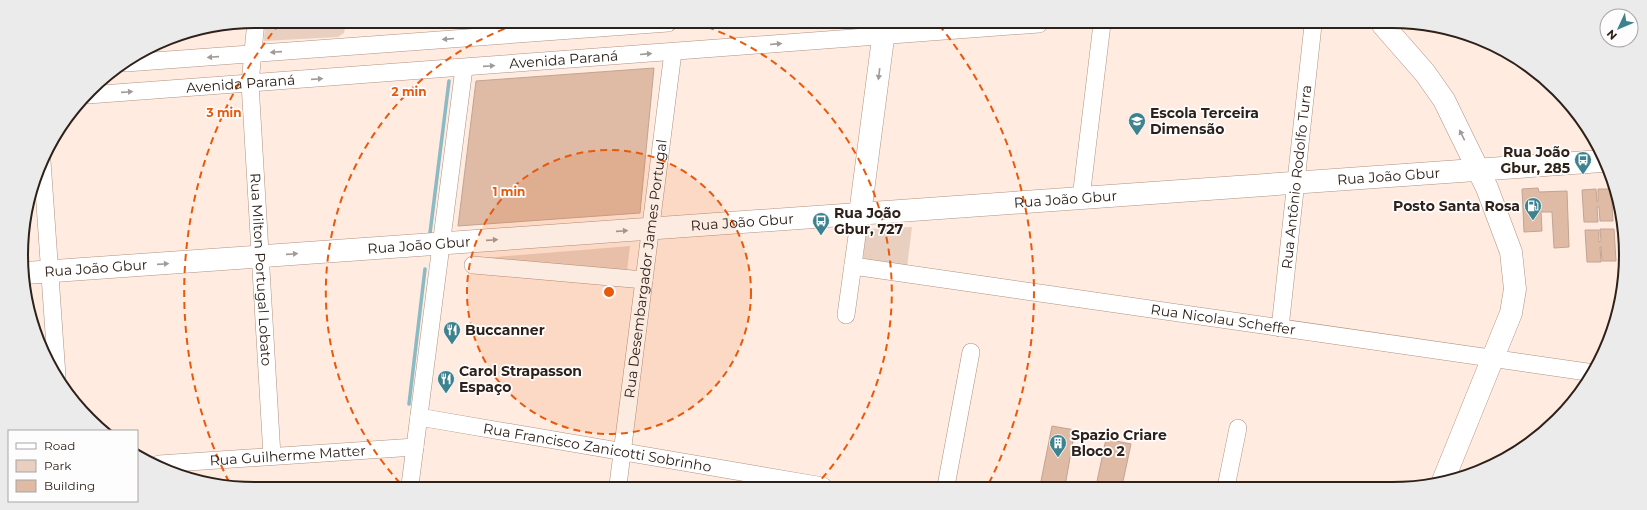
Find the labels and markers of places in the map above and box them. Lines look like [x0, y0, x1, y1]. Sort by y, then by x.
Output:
place label: Escola Terceira Dimensão [1150, 104, 1259, 138]
school or university icon: Escola Terceira Dimensão [1127, 111, 1147, 136]
place label: Rua João Gbur, 285 [1501, 143, 1570, 177]
bus stop icon: Rua João Gbur, 285 [1573, 150, 1593, 175]
fuel station icon: Posto Santa Rosa [1523, 196, 1543, 221]
place label: Posto Santa Rosa [1393, 197, 1520, 215]
place label: Rua João Gbur, 727 [834, 204, 904, 238]
bus stop icon: Rua João Gbur, 727 [811, 211, 831, 236]
centre of rings [602, 285, 616, 299]
restaurant icon: Buccanner [442, 320, 462, 345]
place label: Buccanner [465, 321, 545, 339]
place label: Carol Strapasson Espaço [459, 362, 582, 396]
restaurant icon: Carol Strapasson Espaço [436, 369, 456, 394]
place label: Spazio Criare Bloco 2 [1071, 426, 1167, 460]
building icon: Spazio Criare Bloco 2 [1048, 433, 1068, 458]

